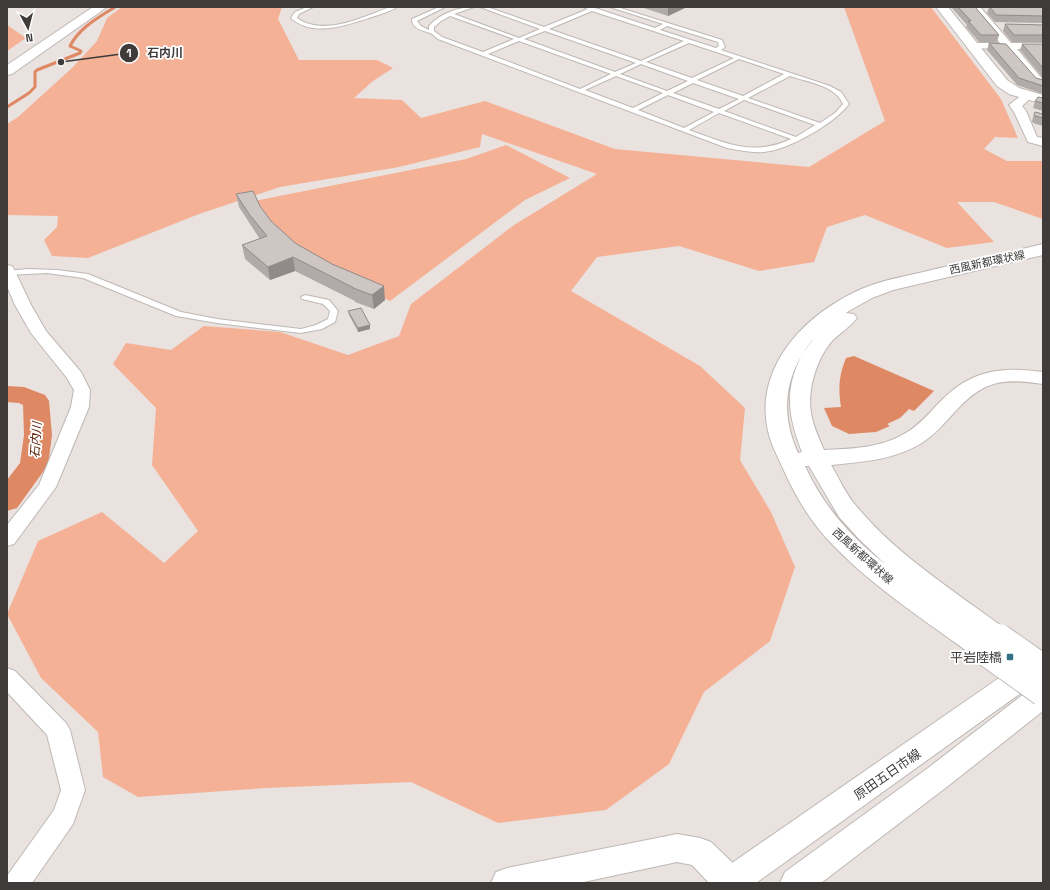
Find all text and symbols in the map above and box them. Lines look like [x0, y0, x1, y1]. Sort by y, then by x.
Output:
north arrow [8, 8, 48, 48]
text: N [25, 31, 34, 45]
callout: 石内川 [119, 41, 191, 65]
text: 1 [126, 45, 132, 61]
text: 石内川 [147, 45, 183, 61]
street label: 西風新都環状線 [948, 247, 1026, 277]
water label: 石内川 [27, 419, 45, 459]
street label: 西風新都環状線 [830, 525, 896, 587]
place label: 平岩陸橋 [950, 649, 1002, 666]
marker: 平岩陸橋 [1005, 652, 1015, 662]
street label: 原田五日市線 [850, 745, 924, 804]

